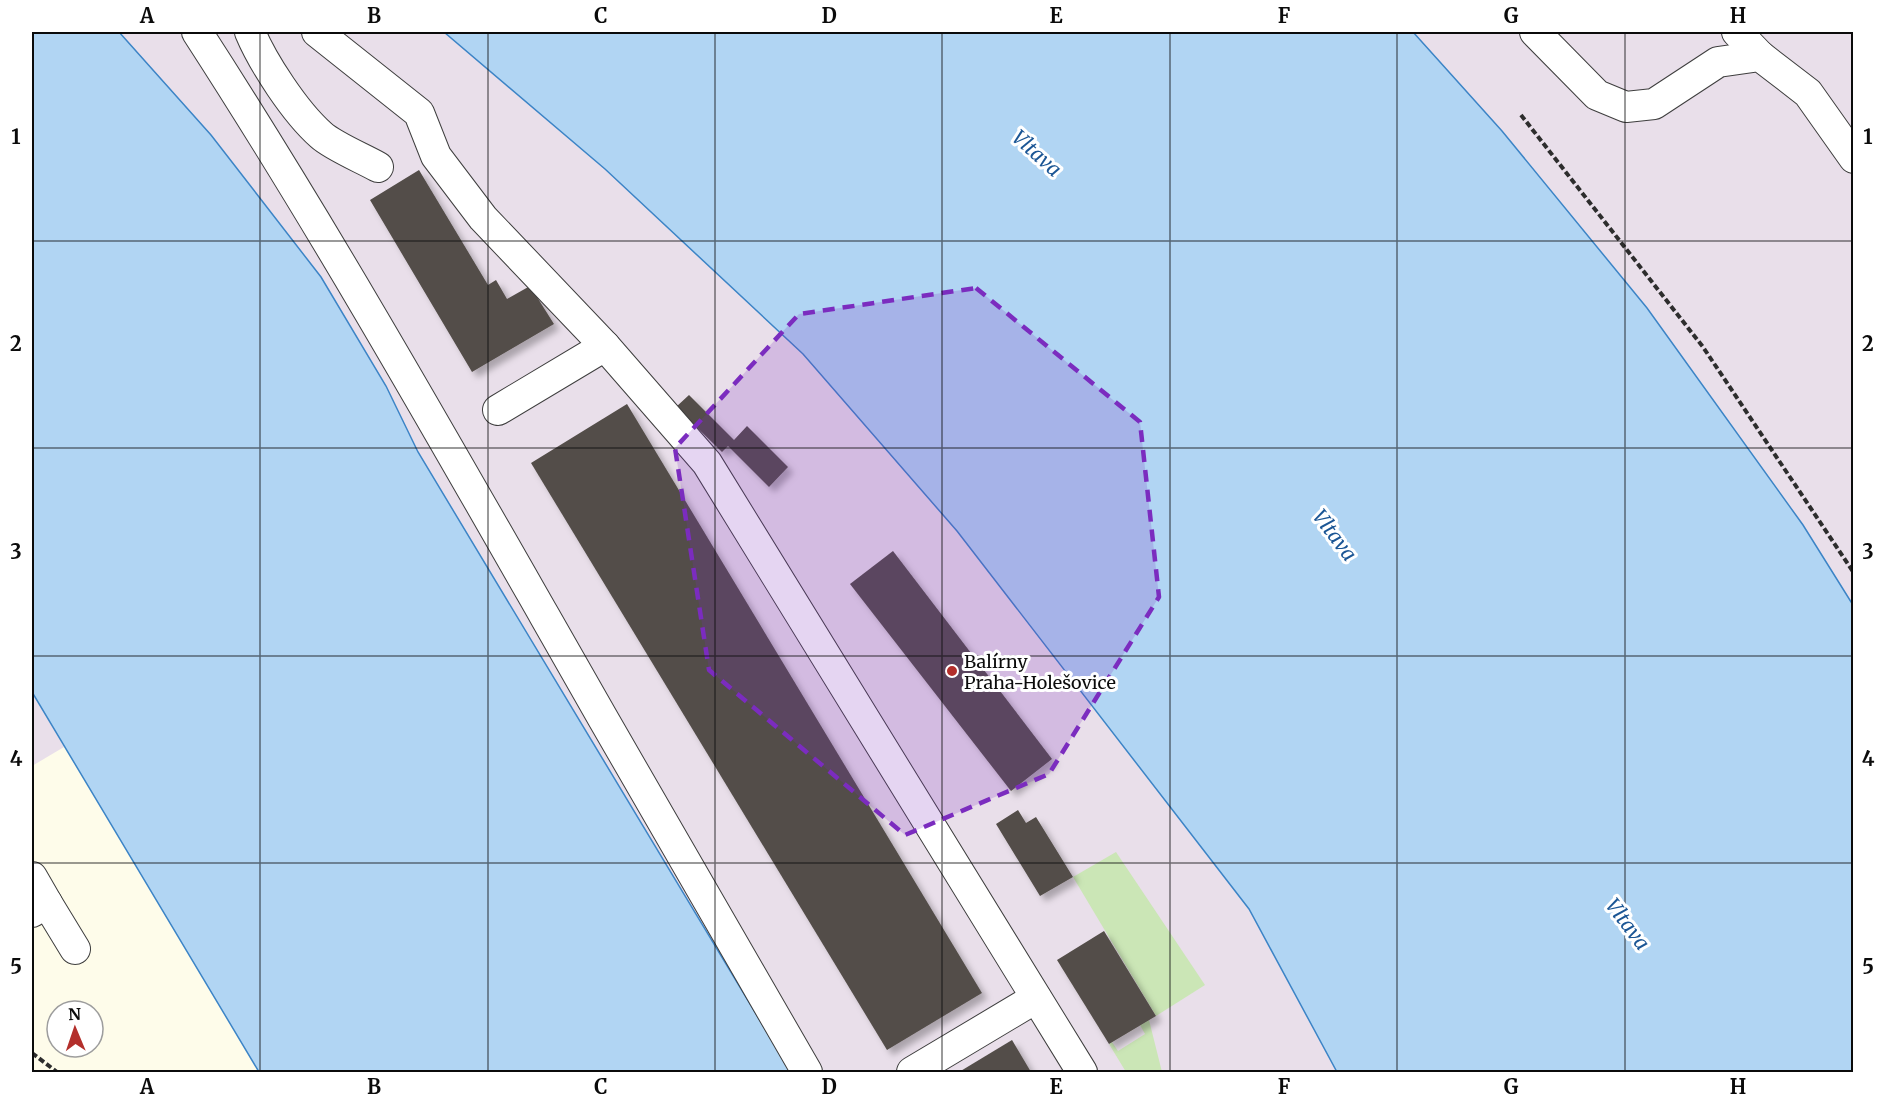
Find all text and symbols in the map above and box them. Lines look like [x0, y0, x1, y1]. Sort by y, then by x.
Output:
text: A [139, 3, 155, 28]
text: B [367, 3, 381, 28]
text: C [594, 3, 608, 28]
text: D [821, 3, 837, 28]
text: E [1049, 3, 1063, 28]
text: F [1278, 3, 1291, 28]
text: G [1504, 3, 1519, 28]
text: H [1730, 3, 1746, 28]
text: 1 [11, 124, 21, 149]
water label: Vltava [1007, 124, 1067, 182]
text: 1 [1863, 124, 1873, 149]
text: 2 [10, 331, 22, 356]
text: 2 [1862, 331, 1874, 356]
water label: Vltava [1308, 504, 1362, 566]
text: 3 [10, 539, 22, 564]
text: 3 [1862, 539, 1874, 564]
place label: Balírny Praha-Holešovice [964, 650, 1116, 694]
marker: Balírny Praha-Holešovice [945, 664, 959, 678]
text: 4 [10, 746, 23, 771]
text: 4 [1862, 746, 1875, 771]
water label: Vltava [1601, 893, 1655, 955]
text: 5 [10, 954, 22, 979]
text: 5 [1862, 954, 1874, 979]
north arrow [45, 999, 105, 1059]
text: N [68, 1004, 82, 1024]
text: A [139, 1074, 155, 1099]
text: B [367, 1074, 381, 1099]
text: C [594, 1074, 608, 1099]
text: D [821, 1074, 837, 1099]
text: E [1049, 1074, 1063, 1099]
text: F [1278, 1074, 1291, 1099]
text: G [1504, 1074, 1519, 1099]
text: H [1730, 1074, 1746, 1099]

